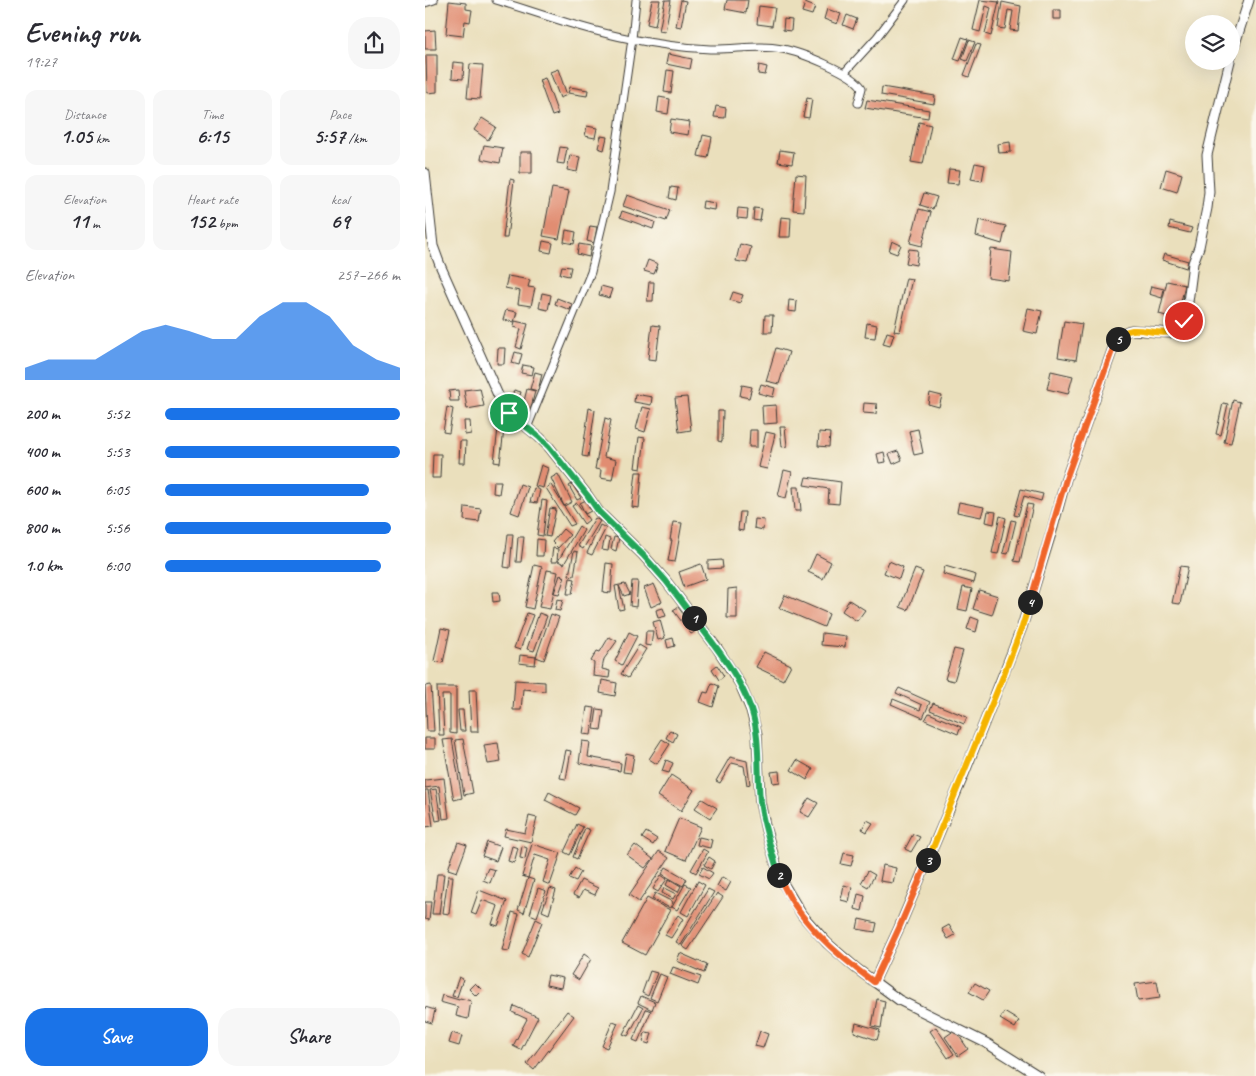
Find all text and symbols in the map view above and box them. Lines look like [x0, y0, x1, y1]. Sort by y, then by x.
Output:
text: Evening run [25, 15, 140, 50]
map controls [1185, 15, 1240, 70]
button: layers [1185, 15, 1240, 70]
button: share [348, 17, 400, 69]
text: 19:27 [25, 52, 57, 72]
text: Distance [64, 106, 106, 123]
text: Time [202, 106, 223, 123]
text: Pace [329, 106, 351, 123]
text: 1.05 [60, 123, 92, 149]
text: 6:15 [196, 123, 229, 149]
text: 5:57 [313, 123, 345, 149]
text: km [92, 130, 109, 147]
text: /km [345, 130, 367, 147]
text: Elevation [63, 191, 106, 208]
text: Heart rate [187, 191, 238, 208]
text: kcal [331, 191, 349, 208]
text: 11 [70, 208, 89, 234]
text: 152 [187, 208, 215, 234]
text: 69 [331, 208, 350, 234]
text: m [89, 215, 100, 232]
text: bpm [215, 215, 238, 232]
text: Elevation [25, 265, 74, 285]
text: 257–266 m [337, 265, 400, 285]
pin [1163, 300, 1205, 342]
icon: check [1170, 307, 1198, 335]
pin: 5 [1105, 326, 1131, 352]
text: 5 [1115, 331, 1122, 348]
pin [488, 392, 530, 434]
icon: arrive [495, 399, 523, 427]
text: 200 m [25, 404, 60, 424]
text: 5:52 [105, 404, 130, 424]
text: 400 m [25, 442, 60, 462]
text: 5:53 [105, 442, 130, 462]
text: 600 m [25, 480, 60, 500]
text: 6:05 [105, 480, 130, 500]
text: 800 m [25, 518, 60, 538]
text: 5:56 [105, 518, 130, 538]
text: 1.0 km [25, 556, 62, 576]
text: 6:00 [105, 556, 130, 576]
pin: 4 [1017, 590, 1043, 614]
text: 4 [1027, 594, 1034, 611]
pin: 1 [681, 606, 707, 630]
text: 1 [691, 610, 698, 627]
pin: 3 [915, 848, 941, 872]
text: 3 [925, 852, 932, 869]
pin: 2 [767, 862, 791, 888]
text: 2 [776, 867, 783, 884]
button: Save [25, 1008, 208, 1066]
button: Share [218, 1008, 400, 1066]

